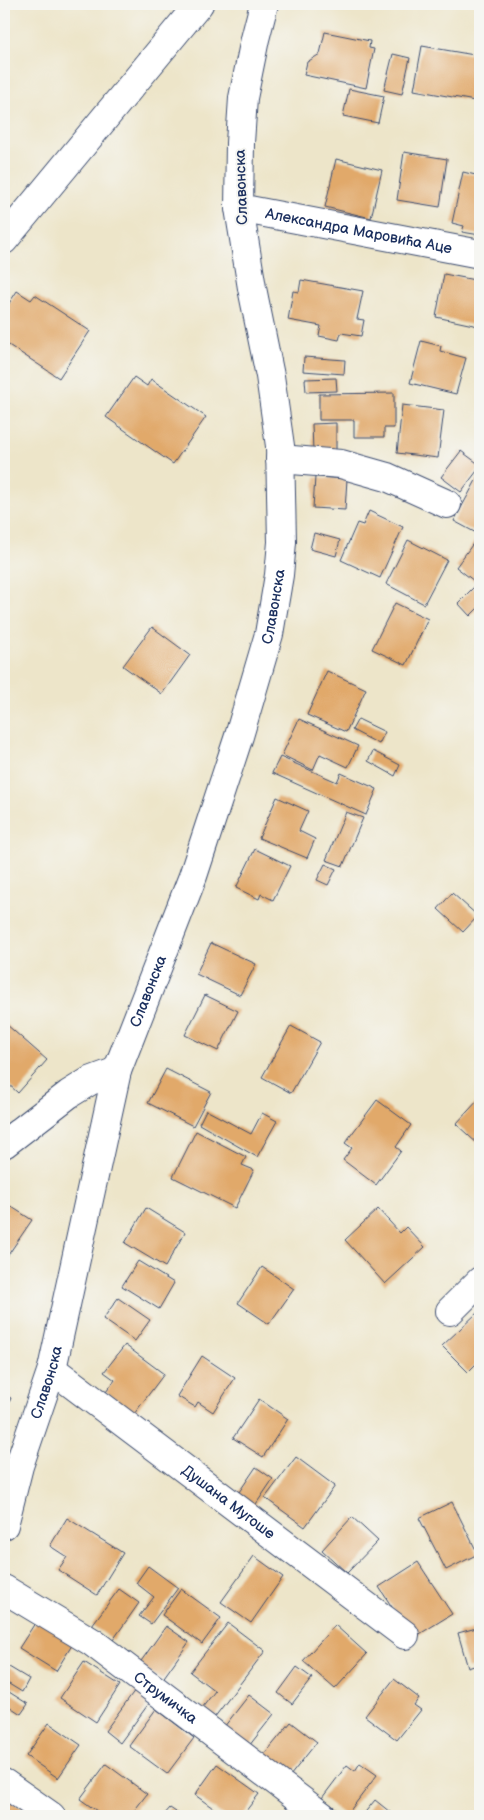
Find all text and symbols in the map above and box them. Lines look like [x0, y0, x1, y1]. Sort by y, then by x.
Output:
street label: Славонска [231, 149, 252, 225]
street label: Александра Маровића Аце [263, 204, 454, 258]
street label: Славонска [257, 568, 289, 647]
street label: Славонска [126, 953, 171, 1030]
street label: Славонска [27, 1344, 67, 1422]
street label: Душана Мугоше [178, 1461, 279, 1544]
street label: Струмичка [130, 1668, 201, 1728]

